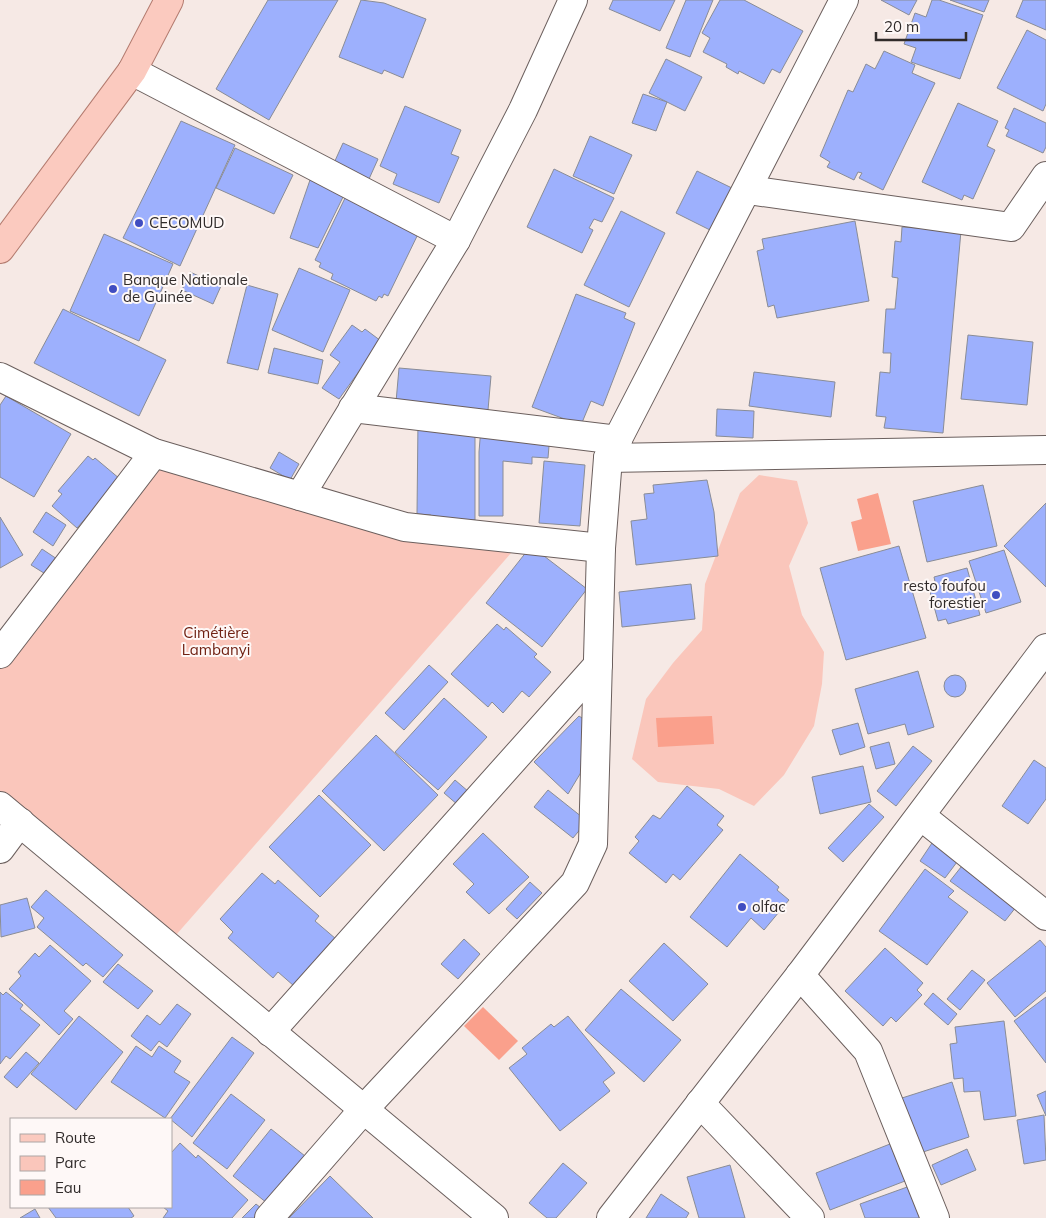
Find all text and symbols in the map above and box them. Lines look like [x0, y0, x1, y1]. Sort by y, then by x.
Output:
scale bar [876, 10, 966, 42]
text: 20 m [884, 17, 919, 36]
place label: CECOMUD [149, 213, 225, 232]
marker: CECOMUD [133, 217, 145, 229]
place label: Banque Nationale de Guinée [123, 270, 248, 306]
marker: Banque Nationale de Guinée [107, 283, 119, 295]
place label: resto foufou forestier [903, 576, 987, 612]
marker: resto foufou forestier [990, 589, 1002, 601]
park label: Cimétière Lambanyi [182, 623, 250, 659]
place label: olfac [752, 897, 786, 916]
marker: olfac [736, 901, 748, 913]
legend [10, 1118, 172, 1208]
text: Route [55, 1128, 96, 1147]
text: Parc [55, 1153, 86, 1172]
text: Eau [55, 1178, 81, 1197]

